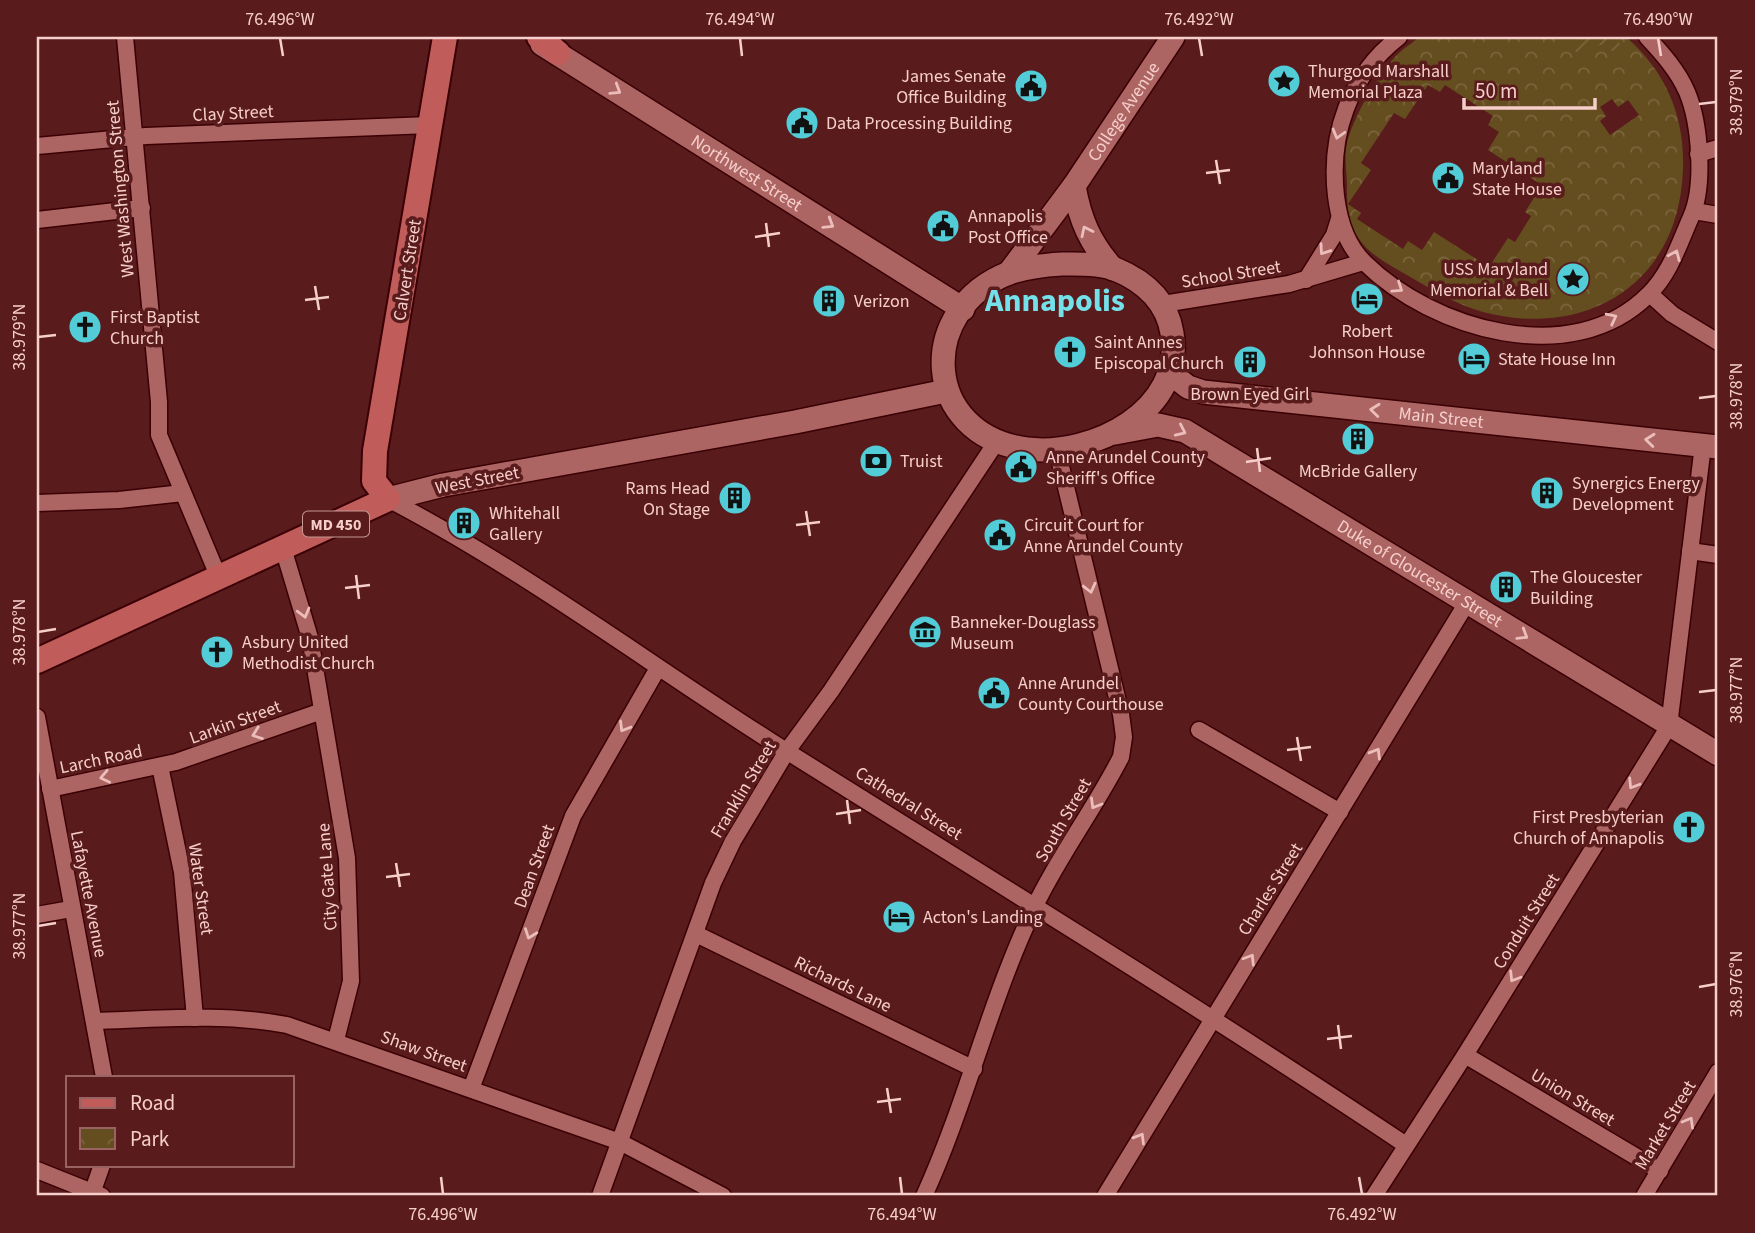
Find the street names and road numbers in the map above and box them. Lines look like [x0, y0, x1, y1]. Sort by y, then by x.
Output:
street label: College Avenue [1082, 57, 1166, 167]
street label: West Washington Street [100, 99, 141, 279]
street label: Clay Street [192, 99, 274, 128]
street label: Northwest Street [686, 129, 807, 218]
street label: Calvert Street [387, 218, 428, 323]
street label: School Street [1180, 254, 1283, 295]
street label: Main Street [1397, 401, 1485, 435]
street label: West Street [433, 460, 521, 501]
road number: MD 450 [303, 512, 369, 537]
street label: Duke of Gloucester Street [1332, 514, 1507, 634]
street label: Larkin Street [186, 694, 285, 751]
street label: Franklin Street [704, 736, 782, 843]
street label: Larch Road [57, 739, 145, 780]
street label: Cathedral Street [850, 760, 967, 846]
street label: South Street [1029, 773, 1098, 867]
street label: Dean Street [508, 821, 561, 911]
street label: City Gate Lane [311, 822, 344, 932]
street label: Lafayette Avenue [64, 829, 113, 960]
street label: Charles Street [1232, 838, 1309, 940]
street label: Water Street [182, 842, 219, 937]
street label: Conduit Street [1487, 868, 1566, 974]
street label: Richards Lane [790, 950, 896, 1019]
street label: Shaw Street [377, 1024, 470, 1079]
street label: Union Street [1526, 1062, 1620, 1132]
street label: Market Street [1629, 1076, 1702, 1175]

